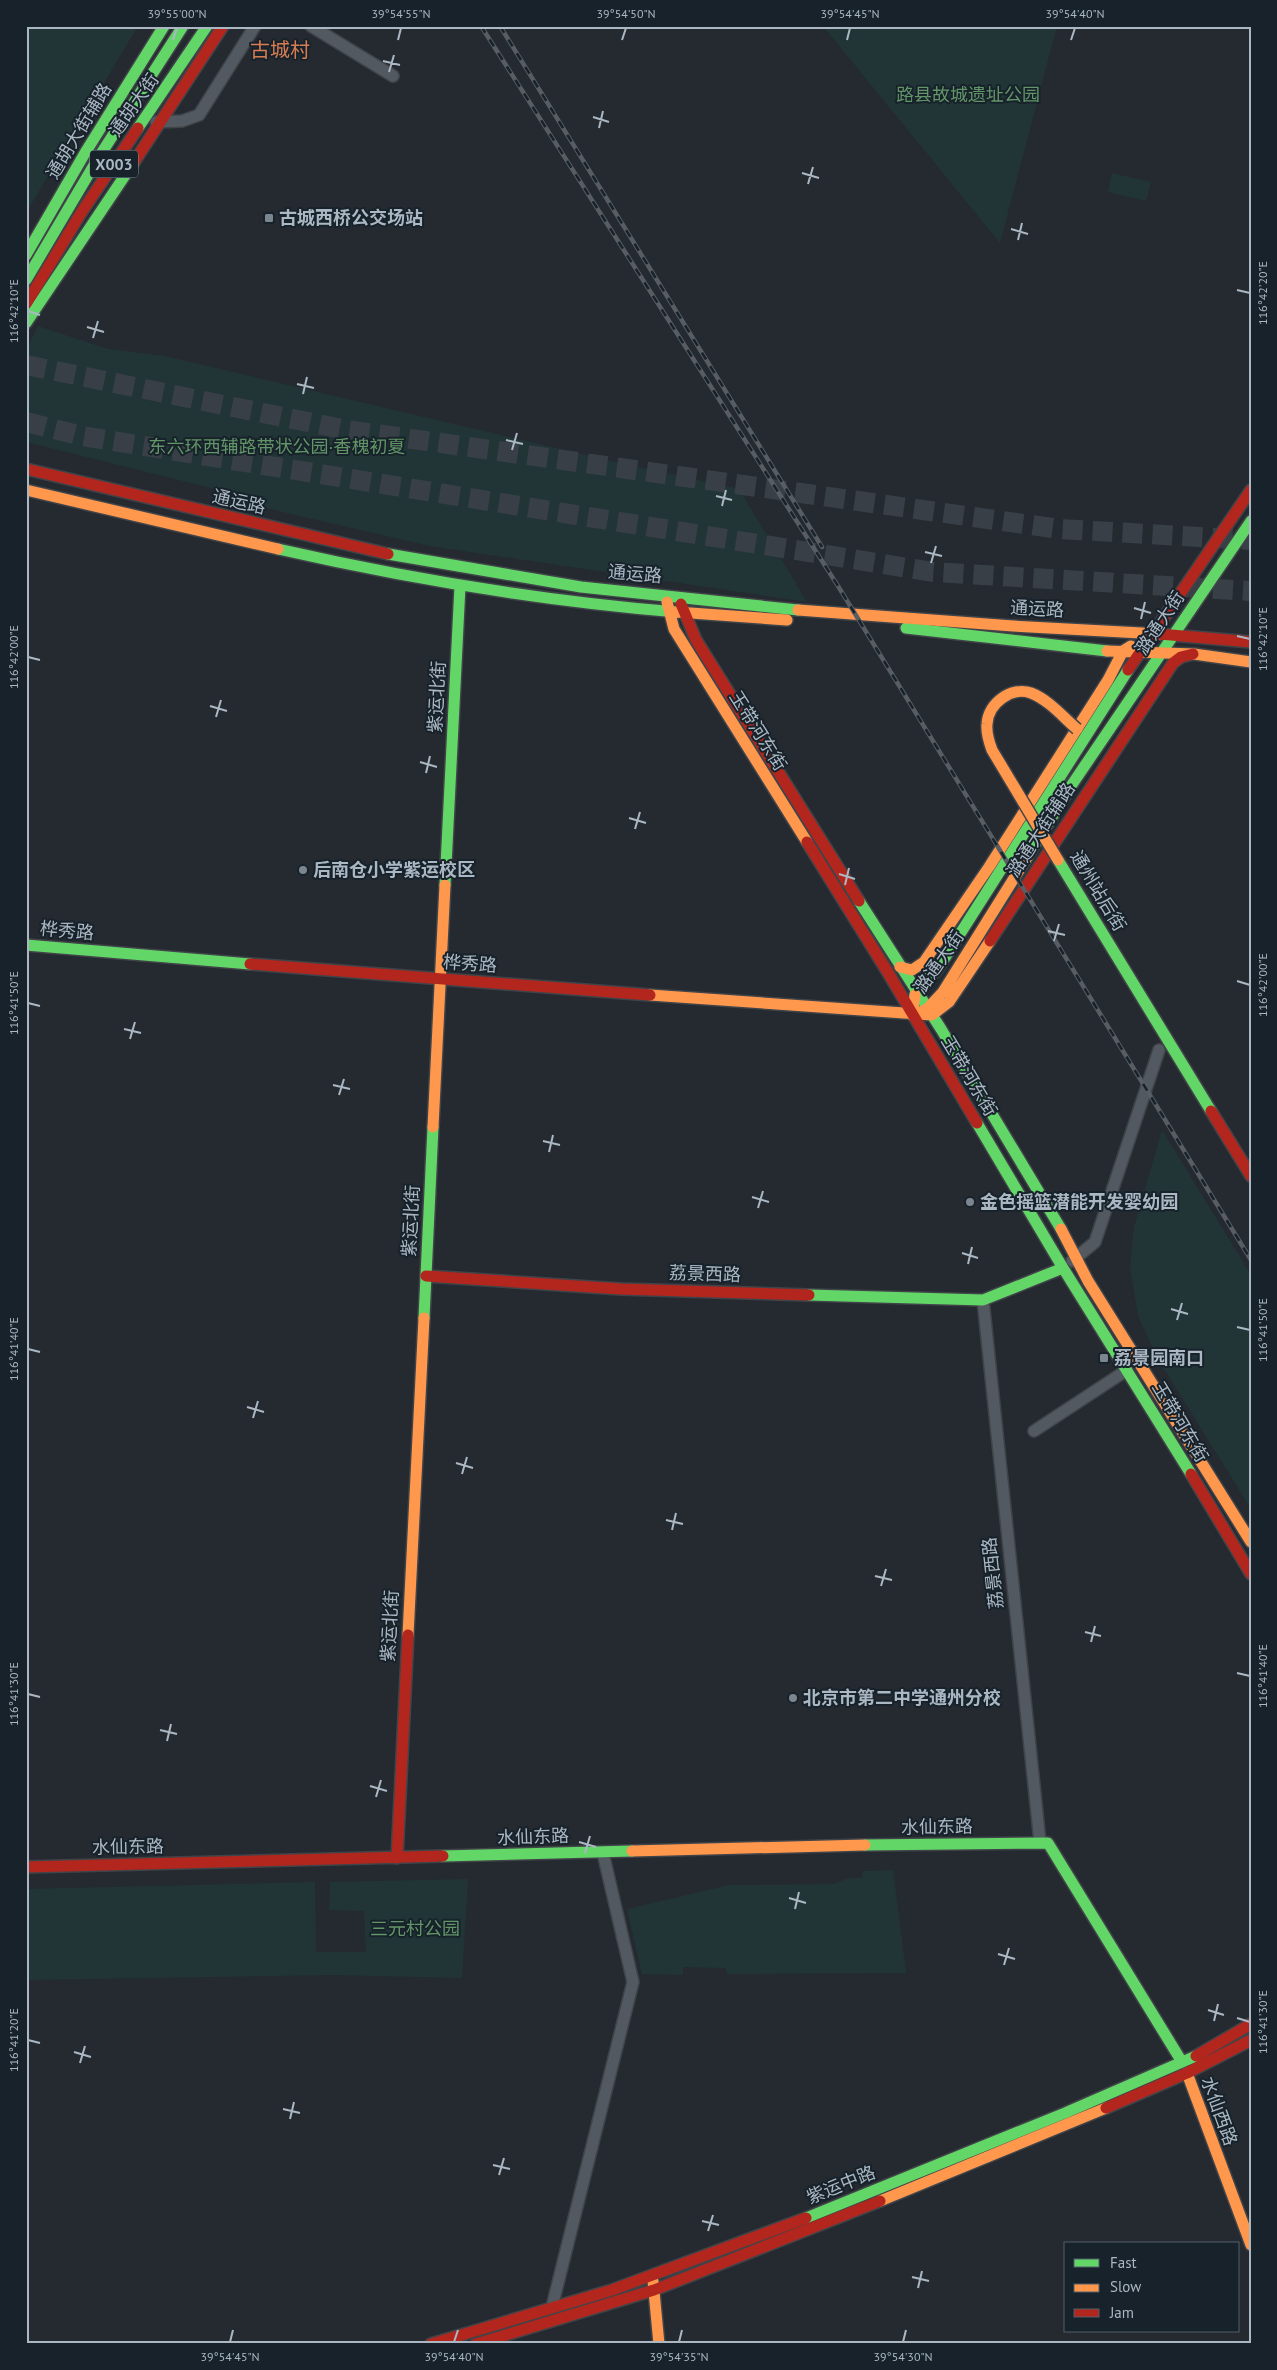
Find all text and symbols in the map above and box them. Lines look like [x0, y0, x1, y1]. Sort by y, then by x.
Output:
text: 39°55'00"N [147, 6, 207, 21]
text: 39°54'55"N [371, 6, 431, 21]
text: 39°54'50"N [596, 6, 656, 21]
text: 39°54'45"N [820, 6, 880, 21]
text: 39°54'40"N [1045, 6, 1105, 21]
district label: 古城村 [250, 37, 310, 63]
street label: 通胡大街 [104, 69, 164, 141]
street label: 通胡大街辅路 [41, 79, 116, 183]
park label: 路县故城遗址公园 [896, 83, 1040, 106]
road number: X003 [90, 150, 138, 178]
place label: 古城西桥公交场站 [279, 206, 423, 229]
marker: 古城西桥公交场站 [263, 212, 275, 224]
text: 116°42'20"E [1255, 261, 1270, 325]
text: 116°42'10"E [6, 279, 21, 343]
park label: 东六环西辅路带状公园·香槐初夏 [149, 435, 405, 458]
street label: 通运路 [210, 484, 268, 519]
street label: 通运路 [607, 560, 663, 587]
street label: 潞通大街 [1130, 586, 1189, 659]
street label: 通运路 [1009, 596, 1065, 621]
text: 116°42'10"E [1255, 607, 1270, 671]
text: 116°42'00"E [6, 625, 21, 689]
street label: 紫运北街 [423, 660, 450, 734]
street label: 玉带河东街 [725, 686, 792, 775]
street label: 潞通大街辅路 [1002, 778, 1080, 881]
street label: 通州站后街 [1065, 846, 1131, 935]
place label: 后南仓小学紫运校区 [313, 858, 475, 881]
marker: 后南仓小学紫运校区 [297, 864, 309, 876]
street label: 桦秀路 [39, 917, 95, 944]
street label: 潞通大街 [909, 926, 969, 998]
street label: 桦秀路 [442, 950, 498, 977]
text: 116°42'00"E [1255, 953, 1270, 1017]
text: 116°41'50"E [6, 971, 21, 1035]
street label: 玉带河东街 [936, 1031, 1002, 1120]
street label: 紫运北街 [397, 1184, 424, 1258]
place label: 金色摇篮潜能开发婴幼园 [980, 1190, 1178, 1213]
marker: 金色摇篮潜能开发婴幼园 [964, 1196, 976, 1208]
street label: 荔景西路 [669, 1261, 741, 1286]
text: 116°41'50"E [1255, 1298, 1270, 1362]
text: 116°41'40"E [6, 1317, 21, 1381]
place label: 荔景园南口 [1114, 1346, 1204, 1369]
marker: 荔景园南口 [1098, 1352, 1110, 1364]
street label: 玉带河东街 [1147, 1377, 1213, 1466]
street label: 荔景西路 [977, 1536, 1008, 1610]
street label: 紫运北街 [376, 1589, 403, 1663]
text: 116°41'40"E [1255, 1644, 1270, 1708]
text: 116°41'30"E [6, 1662, 21, 1726]
place label: 北京市第二中学通州分校 [803, 1686, 1001, 1709]
marker: 北京市第二中学通州分校 [787, 1692, 799, 1704]
street label: 水仙东路 [901, 1814, 973, 1839]
street label: 水仙东路 [497, 1824, 569, 1849]
street label: 水仙东路 [92, 1834, 164, 1859]
park label: 三元村公园 [370, 1917, 460, 1940]
text: 116°41'30"E [1255, 1990, 1270, 2054]
text: 116°41'20"E [6, 2008, 21, 2072]
street label: 水仙西路 [1196, 2073, 1243, 2149]
street label: 紫运中路 [803, 2160, 878, 2209]
legend [1064, 2242, 1240, 2332]
text: Fast [1110, 2253, 1137, 2272]
text: Slow [1110, 2277, 1141, 2296]
text: Jam [1109, 2303, 1134, 2322]
text: 39°54'45"N [200, 2349, 260, 2364]
text: 39°54'40"N [424, 2349, 484, 2364]
text: 39°54'35"N [649, 2349, 709, 2364]
text: 39°54'30"N [873, 2349, 933, 2364]

